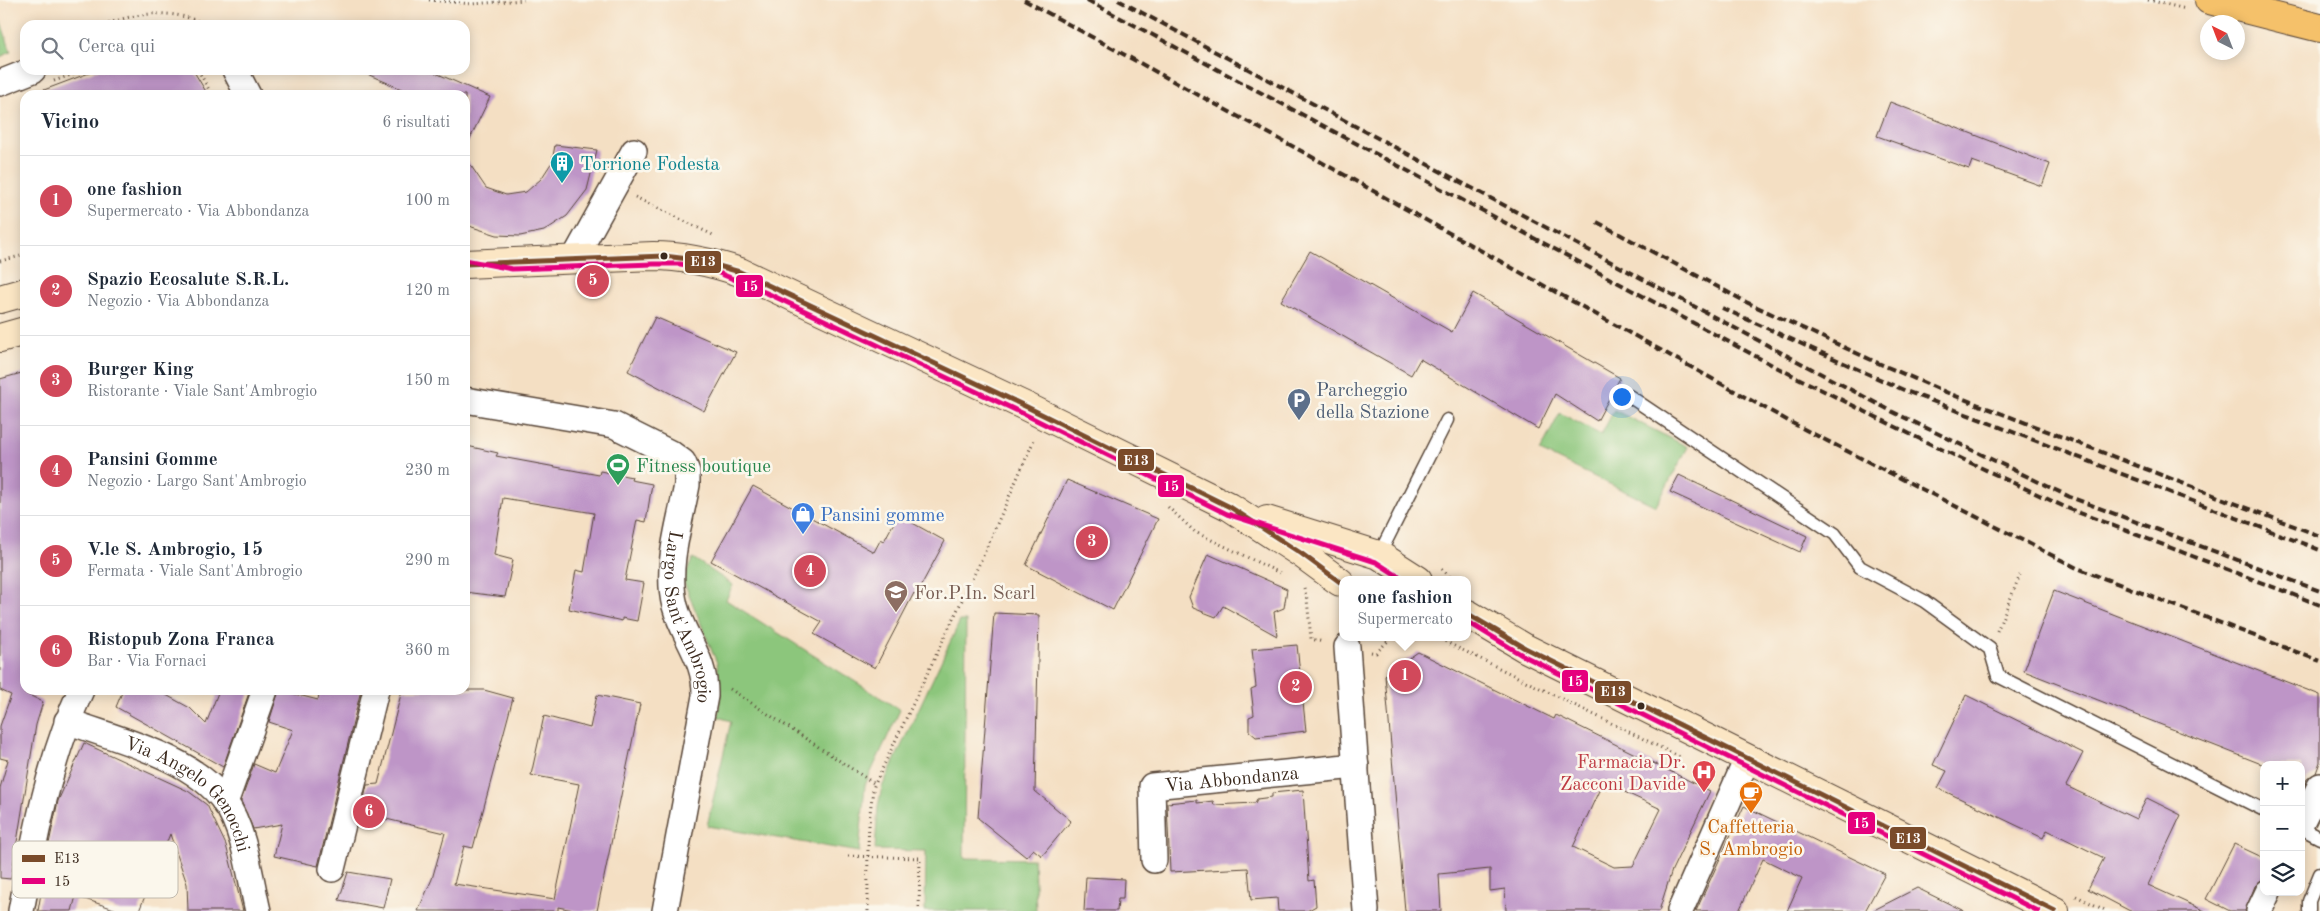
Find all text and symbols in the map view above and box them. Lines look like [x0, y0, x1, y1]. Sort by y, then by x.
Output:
north arrow [2200, 15, 2245, 60]
search box [20, 20, 470, 75]
icon: search [38, 34, 66, 62]
text: Cerca qui [78, 38, 155, 57]
text: Vicino [40, 112, 99, 133]
text: 6 risultati [382, 115, 450, 131]
building icon: Torrione Fodesta [549, 150, 575, 184]
place label: Torrione Fodesta [580, 156, 721, 175]
text: one fashion [87, 181, 182, 200]
text: 1 [51, 193, 61, 209]
text: 100 m [405, 193, 450, 209]
text: Supermercato · Via Abbondanza [87, 204, 310, 220]
line badge: E13 [684, 250, 722, 274]
unlabelled marker [659, 251, 669, 261]
text: E13 [690, 255, 716, 269]
pin: 5 [577, 262, 609, 300]
text: Spazio Ecosalute S.R.L. [87, 271, 289, 290]
line badge: 15 [735, 274, 764, 298]
text: 15 [742, 280, 758, 294]
text: 2 [51, 283, 61, 299]
text: 120 m [405, 283, 450, 299]
text: Negozio · Via Abbondanza [87, 294, 269, 310]
text: Burger King [87, 361, 194, 380]
text: 3 [51, 373, 61, 389]
text: 150 m [405, 373, 450, 389]
place label: Parcheggio della Stazione [1316, 382, 1429, 423]
text: Ristorante · Viale Sant'Ambrogio [87, 384, 317, 400]
your location [1609, 384, 1635, 410]
parking icon: Parcheggio della Stazione [1286, 387, 1312, 421]
line badge: E13 [1117, 448, 1155, 472]
text: Pansini Gomme [87, 451, 218, 470]
sports icon: Fitness boutique [605, 452, 631, 486]
text: E13 [1123, 454, 1149, 468]
place label: Fitness boutique [636, 458, 771, 477]
text: 4 [51, 463, 61, 479]
text: 230 m [405, 463, 450, 479]
text: Negozio · Largo Sant'Ambrogio [87, 474, 307, 490]
line badge: 15 [1157, 474, 1185, 498]
text: 15 [1163, 480, 1179, 494]
shop icon: Pansini gomme [790, 501, 816, 535]
place label: Pansini gomme [820, 507, 944, 526]
pin: 3 [1076, 523, 1108, 561]
street label: Largo Sant'Ambrogio [660, 529, 712, 705]
text: V.le S. Ambrogio, 15 [87, 541, 263, 560]
pin: 4 [794, 552, 826, 590]
text: 5 [51, 553, 61, 569]
text: 290 m [405, 553, 450, 569]
text: Fermata · Viale Sant'Ambrogio [87, 564, 303, 580]
popup [1339, 576, 1471, 641]
school or university icon: For.P.In. Scarl [883, 579, 909, 613]
place label: For.P.In. Scarl [914, 585, 1035, 604]
text: one fashion [1357, 589, 1452, 608]
text: Supermercato [1357, 612, 1453, 628]
text: Ristopub Zona Franca [87, 631, 275, 650]
text: 6 [51, 643, 61, 659]
text: 360 m [405, 643, 450, 659]
text: Bar · Via Fornaci [87, 654, 206, 670]
pin: 1 [1389, 657, 1421, 695]
pin: 2 [1280, 668, 1312, 706]
line badge: 15 [1561, 669, 1589, 693]
text: 15 [1567, 675, 1583, 689]
line badge: E13 [1594, 680, 1632, 704]
text: E13 [1600, 685, 1626, 699]
unlabelled marker [1636, 701, 1646, 711]
street label: Via Angelo Genocchi [122, 735, 252, 854]
place label: Farmacia Dr. Zacconi Davide [1560, 754, 1686, 795]
hospital icon: Farmacia Dr. Zacconi Davide [1691, 759, 1717, 793]
map controls [2260, 761, 2305, 896]
button: + [2260, 761, 2305, 806]
street label: Via Abbondanza [1164, 765, 1300, 797]
cafe icon: Caffetteria S. Ambrogio [1738, 780, 1764, 814]
pin: 6 [353, 793, 385, 831]
button: − [2260, 806, 2305, 851]
line badge: 15 [1847, 811, 1876, 835]
text: 15 [1853, 817, 1869, 831]
place label: Caffetteria S. Ambrogio [1699, 819, 1803, 860]
line badge: E13 [1889, 826, 1927, 850]
text: E13 [1895, 832, 1921, 846]
legend [12, 841, 178, 898]
button: layers [2260, 851, 2305, 896]
text: E13 [54, 852, 80, 866]
text: 15 [54, 875, 70, 889]

